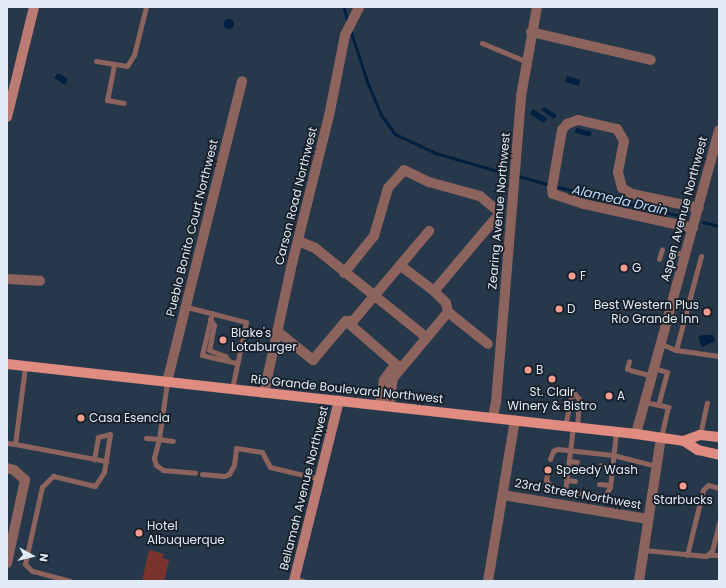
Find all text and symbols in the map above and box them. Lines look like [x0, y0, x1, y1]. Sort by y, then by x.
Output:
street label: Carson Road Northwest [272, 126, 320, 266]
street label: Zearing Avenue Northwest [485, 132, 513, 290]
street label: Aspen Avenue Northwest [658, 135, 710, 283]
street label: Pueblo Bonito Court Northwest [163, 138, 221, 318]
water label: Alameda Drain [571, 182, 669, 220]
place label: G [632, 261, 641, 275]
marker: G [619, 263, 629, 273]
place label: F [580, 269, 586, 283]
marker: F [567, 271, 577, 281]
place label: Best Western Plus Rio Grande Inn [594, 298, 699, 326]
place label: D [567, 302, 575, 316]
marker: D [554, 304, 564, 314]
marker: Best Western Plus Rio Grande Inn [702, 307, 712, 317]
place label: Blake's Lotaburger [231, 326, 297, 354]
marker: Blake's Lotaburger [218, 335, 228, 345]
place label: B [536, 363, 543, 377]
marker: B [523, 365, 533, 375]
street label: Rio Grande Boulevard Northwest [250, 372, 444, 406]
marker: St. Clair Winery & Bistro [547, 374, 557, 384]
place label: St. Clair Winery & Bistro [507, 385, 597, 413]
place label: A [617, 389, 625, 403]
marker: A [604, 391, 614, 401]
street label: Bellamah Avenue Northwest [277, 404, 331, 572]
place label: Casa Esencia [89, 411, 170, 425]
marker: Casa Esencia [76, 413, 86, 423]
place label: Speedy Wash [556, 463, 638, 477]
marker: Speedy Wash [543, 465, 553, 475]
street label: 23rd Street Northwest [513, 476, 643, 512]
marker: Starbucks [678, 481, 688, 491]
place label: Starbucks [653, 493, 713, 507]
place label: Hotel Albuquerque [147, 519, 225, 547]
marker: Hotel Albuquerque [134, 528, 144, 538]
north arrow [12, 536, 52, 576]
text: N [35, 552, 52, 563]

